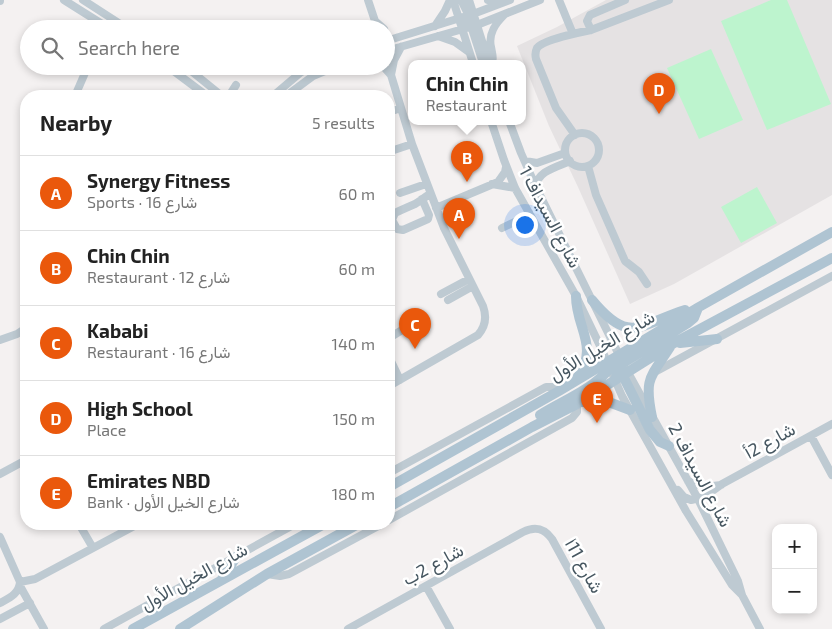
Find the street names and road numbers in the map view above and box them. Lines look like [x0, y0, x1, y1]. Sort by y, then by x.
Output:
street label: شارع السيداف 1 [513, 162, 587, 272]
street label: شارع الخيل الأول [545, 305, 659, 387]
street label: شارع 2أ [740, 417, 800, 465]
street label: شارع السيداف 2 [662, 419, 738, 531]
street label: شارع 11ا [559, 534, 609, 598]
street label: شارع الخيل الأول [136, 538, 252, 616]
street label: شارع 2ب [398, 538, 468, 592]

